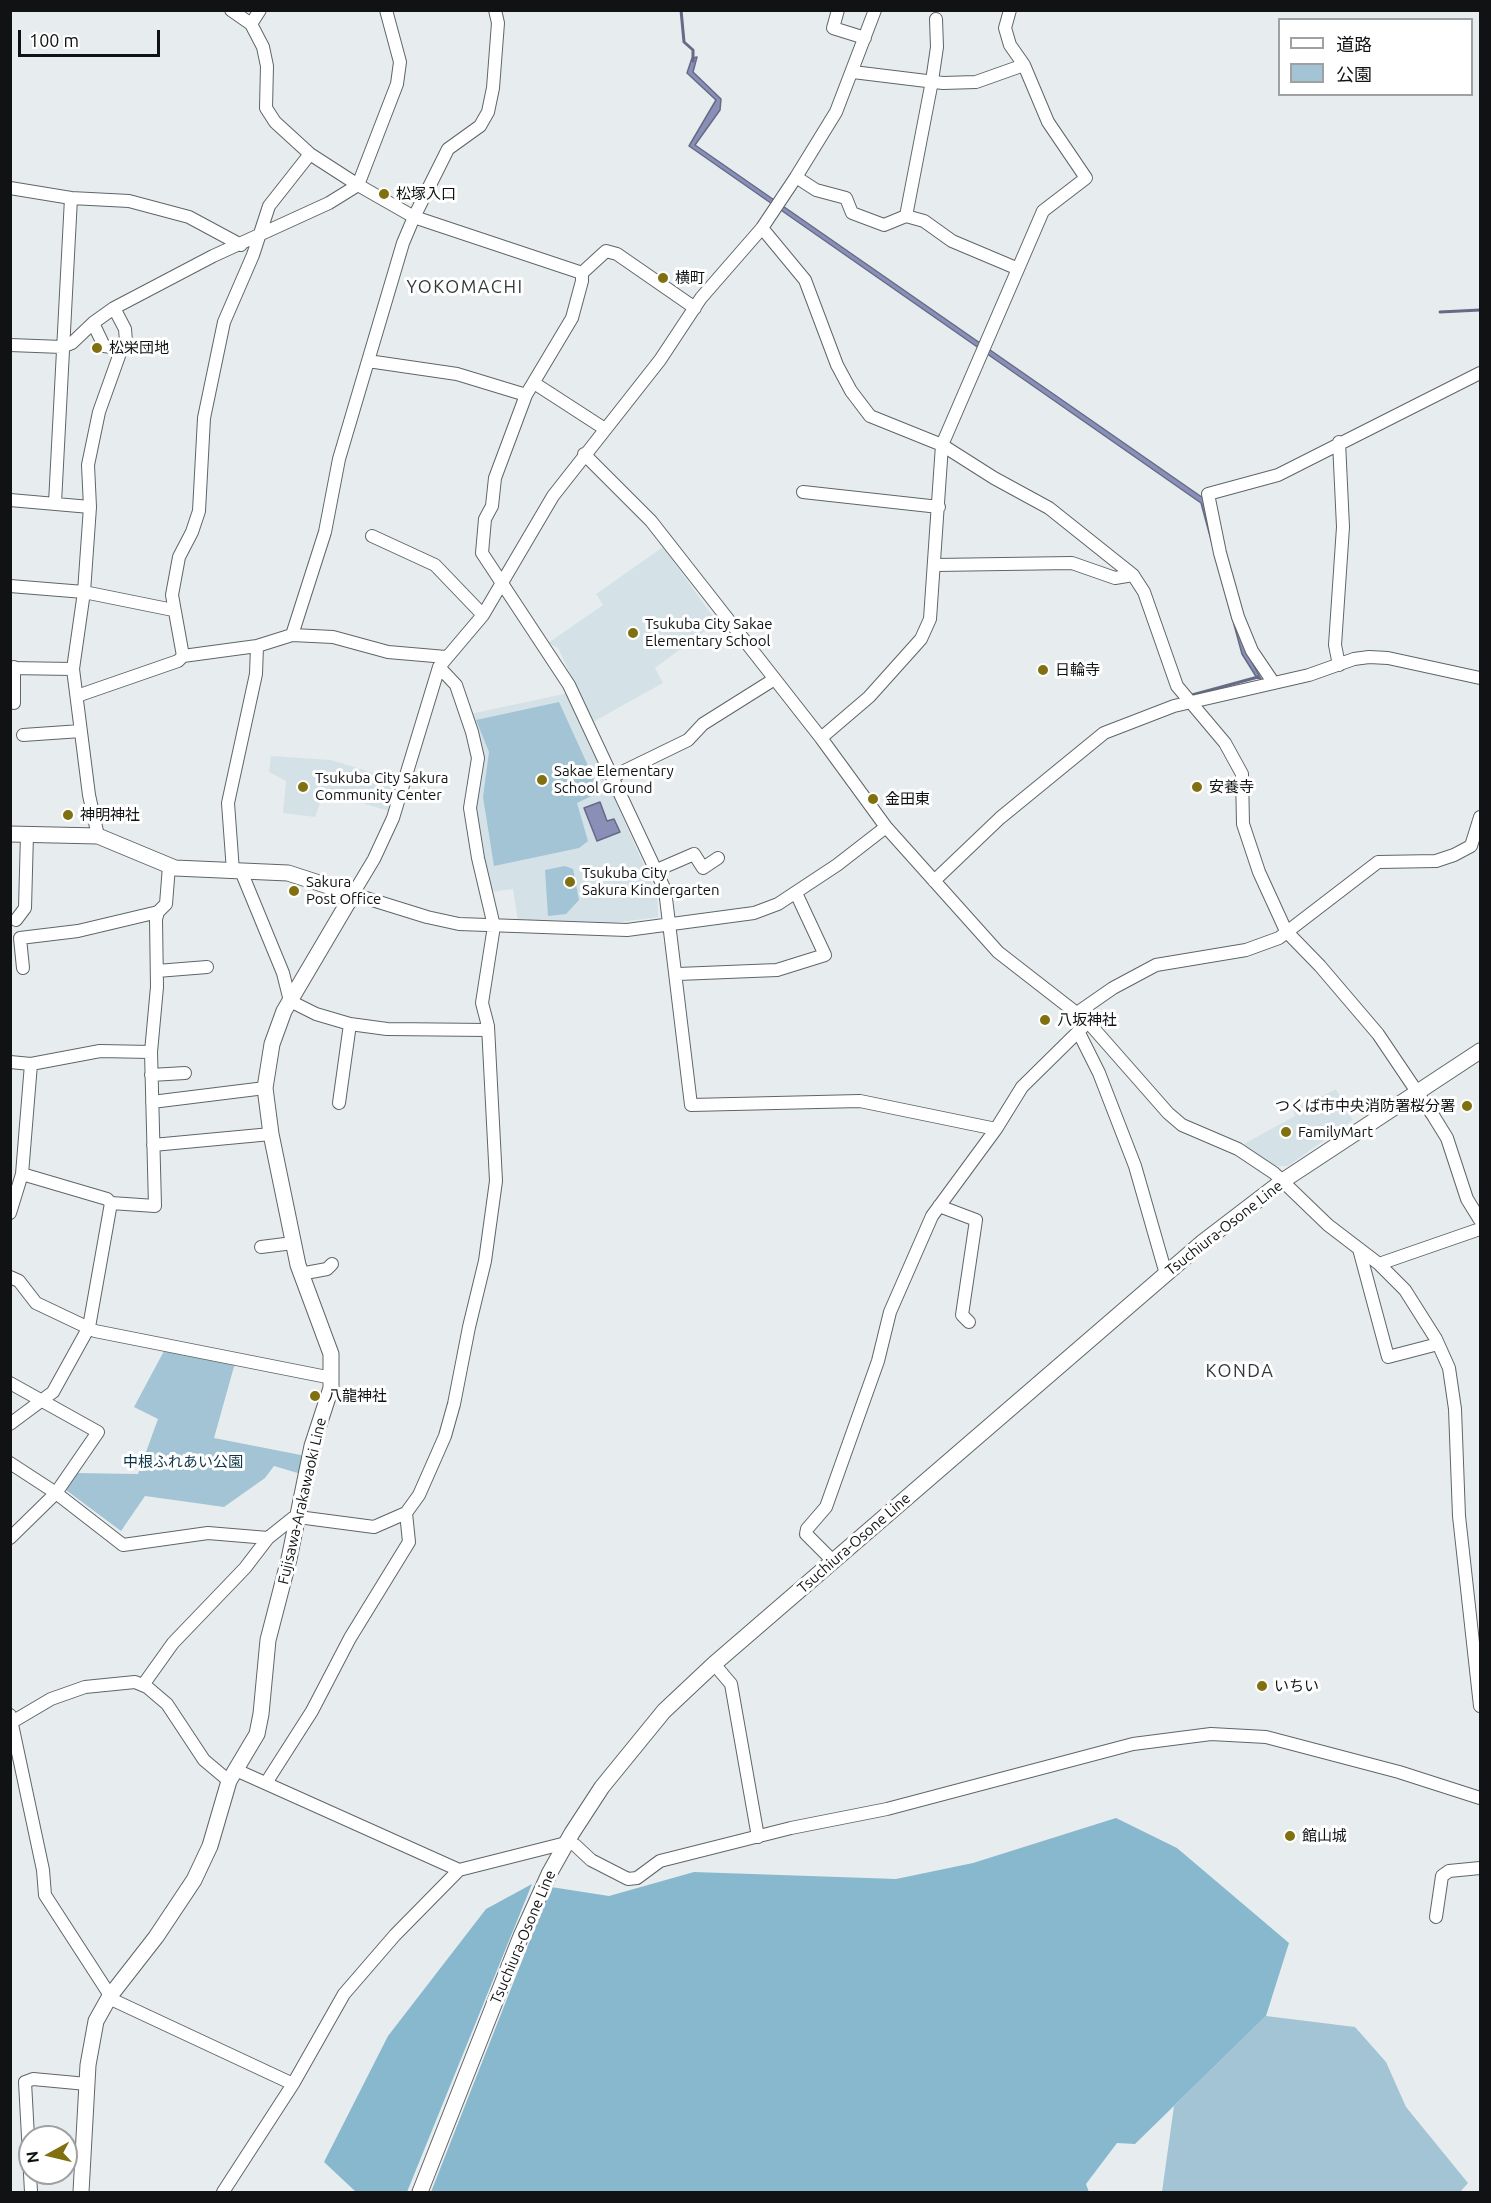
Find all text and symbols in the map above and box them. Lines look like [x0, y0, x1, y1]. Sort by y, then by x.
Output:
scale bar [21, 18, 164, 56]
legend [1278, 18, 1473, 96]
text: 100 m [29, 30, 79, 50]
text: 道路 [1336, 34, 1372, 54]
text: 公園 [1336, 64, 1372, 84]
place label: 松塚入口 [396, 185, 456, 203]
marker: 松塚入口 [377, 187, 391, 201]
place label: 横町 [675, 269, 705, 287]
marker: 横町 [656, 271, 670, 285]
district label: YOKOMACHI [406, 276, 524, 298]
place label: 松栄団地 [109, 339, 169, 357]
marker: 松栄団地 [90, 341, 104, 355]
place label: Tsukuba City Sakae Elementary School [645, 615, 772, 650]
marker: Tsukuba City Sakae Elementary School [626, 626, 640, 640]
place label: 日輪寺 [1055, 661, 1100, 679]
marker: 日輪寺 [1036, 663, 1050, 677]
place label: Sakae Elementary School Ground [554, 762, 674, 797]
place label: Tsukuba City Sakura Community Center [315, 769, 448, 804]
marker: Sakae Elementary School Ground [535, 773, 549, 787]
place label: 安養寺 [1209, 778, 1254, 796]
marker: Tsukuba City Sakura Community Center [296, 780, 310, 794]
marker: 安養寺 [1190, 780, 1204, 794]
place label: 金田東 [885, 790, 930, 808]
marker: 金田東 [866, 792, 880, 806]
place label: 神明神社 [80, 806, 140, 824]
marker: 神明神社 [61, 808, 75, 822]
place label: Tsukuba City Sakura Kindergarten [582, 864, 720, 899]
place label: Sakura Post Office [306, 873, 381, 908]
marker: Tsukuba City Sakura Kindergarten [563, 875, 577, 889]
marker: Sakura Post Office [287, 884, 301, 898]
place label: 八坂神社 [1057, 1011, 1117, 1029]
marker: 八坂神社 [1038, 1013, 1052, 1027]
place label: つくば市中央消防署桜分署 [1275, 1097, 1455, 1115]
marker: つくば市中央消防署桜分署 [1460, 1099, 1474, 1113]
place label: FamilyMart [1298, 1123, 1373, 1141]
marker: FamilyMart [1279, 1125, 1293, 1139]
street label: Tsuchiura-Osone Line [1162, 1177, 1286, 1279]
district label: KONDA [1205, 1360, 1275, 1382]
place label: 八龍神社 [327, 1387, 387, 1405]
marker: 八龍神社 [308, 1389, 322, 1403]
street label: Fujisawa-Arakawaoki Line [274, 1416, 330, 1586]
park label: 中根ふれあい公園 [123, 1453, 243, 1471]
street label: Tsuchiura-Osone Line [794, 1489, 914, 1597]
place label: いちい [1274, 1677, 1319, 1695]
marker: いちい [1255, 1679, 1269, 1693]
place label: 館山城 [1302, 1827, 1347, 1845]
marker: 館山城 [1283, 1829, 1297, 1843]
street label: Tsuchiura-Osone Line [487, 1867, 559, 2007]
north arrow [18, 2125, 78, 2185]
text: N [22, 2150, 42, 2164]

